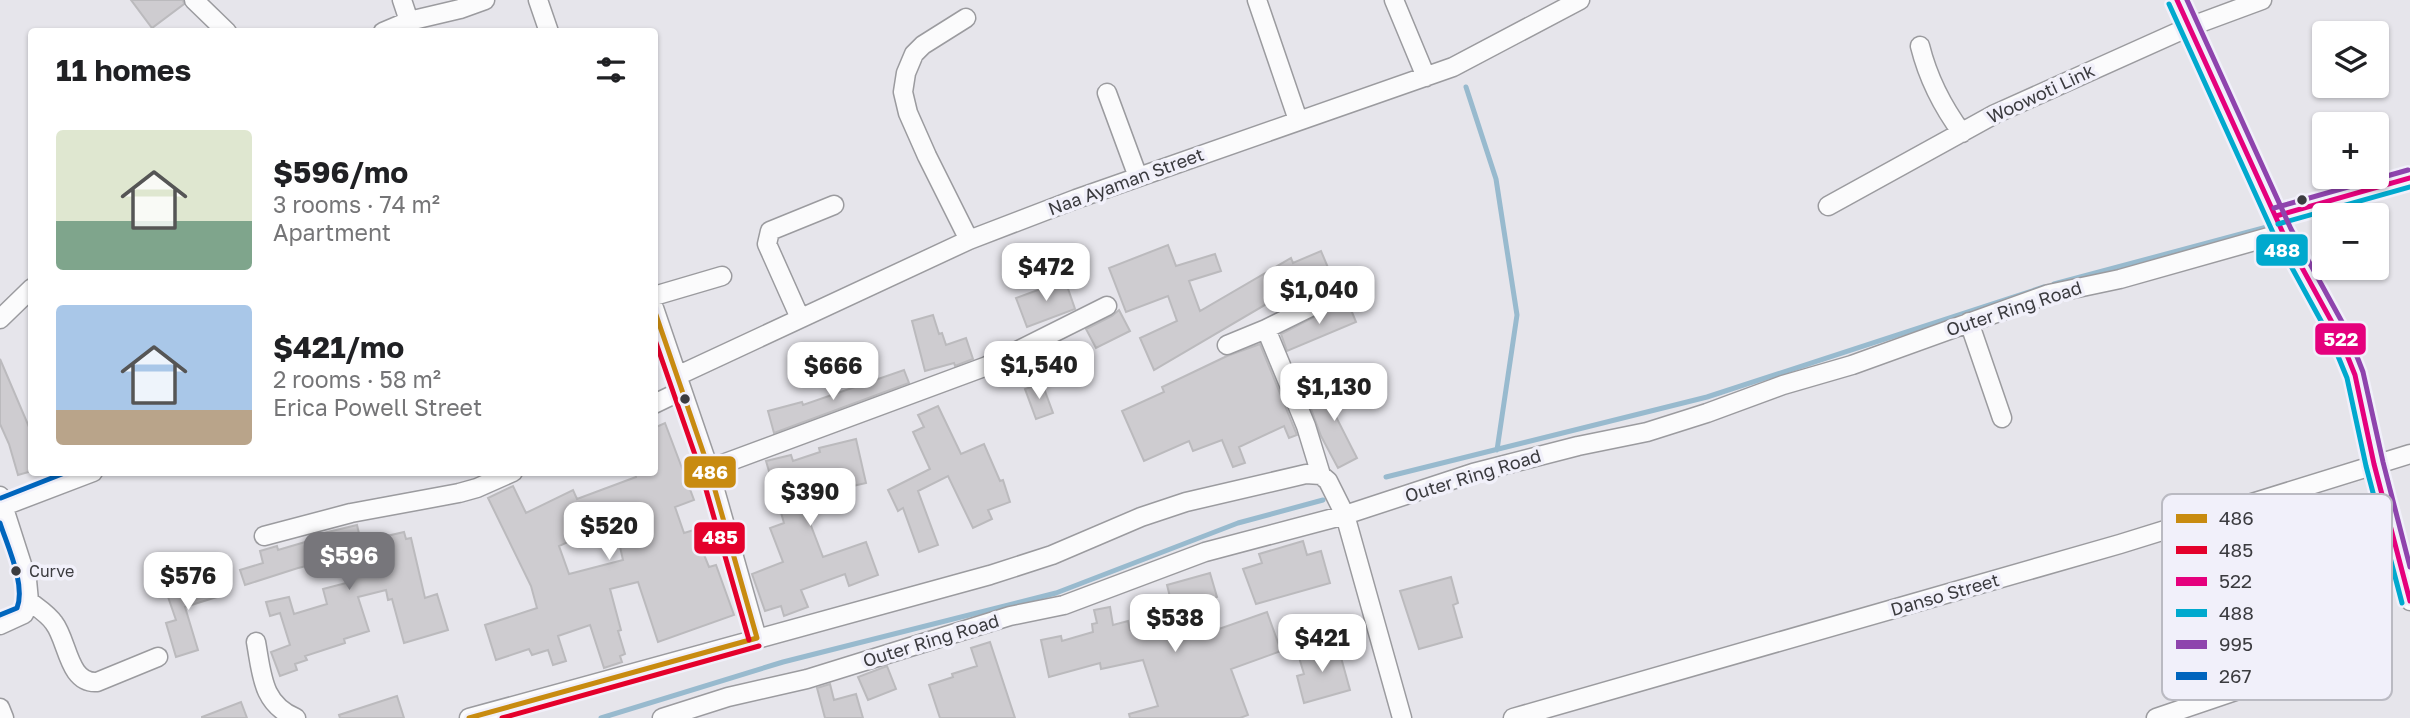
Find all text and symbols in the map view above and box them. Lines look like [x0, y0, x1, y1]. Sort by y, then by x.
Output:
map controls [2312, 21, 2389, 280]
button: layers [2312, 21, 2389, 98]
icon: filters [592, 51, 630, 89]
text: 11 homes [56, 52, 191, 88]
street label: Woowoti Link [1983, 59, 2098, 128]
button: + [2312, 112, 2389, 189]
street label: Naa Ayaman Street [1045, 143, 1207, 219]
text: $596/mo [273, 154, 408, 190]
icon: home [112, 158, 196, 242]
text: 3 rooms · 74 m² [273, 190, 440, 218]
unlabelled marker [2295, 193, 2309, 207]
button: − [2312, 203, 2389, 280]
text: Apartment [273, 218, 391, 246]
line badge: 488 [2255, 233, 2309, 267]
text: 488 [2264, 238, 2300, 261]
pin: $472 [1005, 244, 1087, 303]
text: $472 [1018, 252, 1074, 280]
pin: $1,040 [1262, 266, 1376, 326]
text: $1,040 [1280, 275, 1358, 303]
street label: Outer Ring Road [1943, 276, 2084, 340]
line badge: 522 [2314, 322, 2367, 356]
text: 522 [2324, 327, 2358, 350]
text: $421/mo [273, 329, 404, 365]
icon: home [112, 333, 196, 417]
pin: $666 [792, 342, 874, 402]
pin: $1,540 [982, 342, 1096, 401]
text: $1,540 [1000, 350, 1078, 378]
text: $666 [803, 351, 863, 379]
pin: $1,130 [1277, 364, 1391, 423]
text: 2 rooms · 58 m² [273, 365, 441, 393]
text: $1,130 [1296, 372, 1372, 400]
unlabelled marker [678, 392, 692, 406]
text: Erica Powell Street [273, 393, 482, 421]
street label: Outer Ring Road [1402, 444, 1543, 506]
line badge: 486 [683, 455, 737, 489]
text: 486 [692, 460, 728, 483]
pin: $390 [769, 468, 851, 528]
text: $390 [781, 477, 840, 505]
legend [2162, 494, 2392, 700]
pin: $520 [568, 503, 650, 562]
text: 486 [2219, 506, 2254, 529]
text: $520 [580, 511, 638, 539]
line badge: 485 [693, 521, 746, 555]
text: 485 [702, 525, 738, 548]
pin: $596 [308, 532, 390, 592]
text: 485 [2219, 538, 2253, 561]
text: $596 [320, 541, 378, 569]
pin: $576 [147, 552, 229, 612]
place label: Curve [29, 561, 74, 581]
text: $576 [160, 561, 216, 589]
marker: Curve [9, 564, 23, 578]
street label: Danso Street [1888, 568, 2002, 620]
text: 522 [2219, 569, 2252, 592]
pin: $538 [1134, 594, 1216, 654]
text: 488 [2219, 601, 2254, 624]
text: $538 [1146, 603, 1204, 631]
street label: Outer Ring Road [860, 609, 1001, 671]
pin: $421 [1281, 614, 1363, 674]
text: $421 [1294, 623, 1350, 651]
text: 995 [2219, 632, 2253, 655]
text: 267 [2219, 664, 2252, 687]

